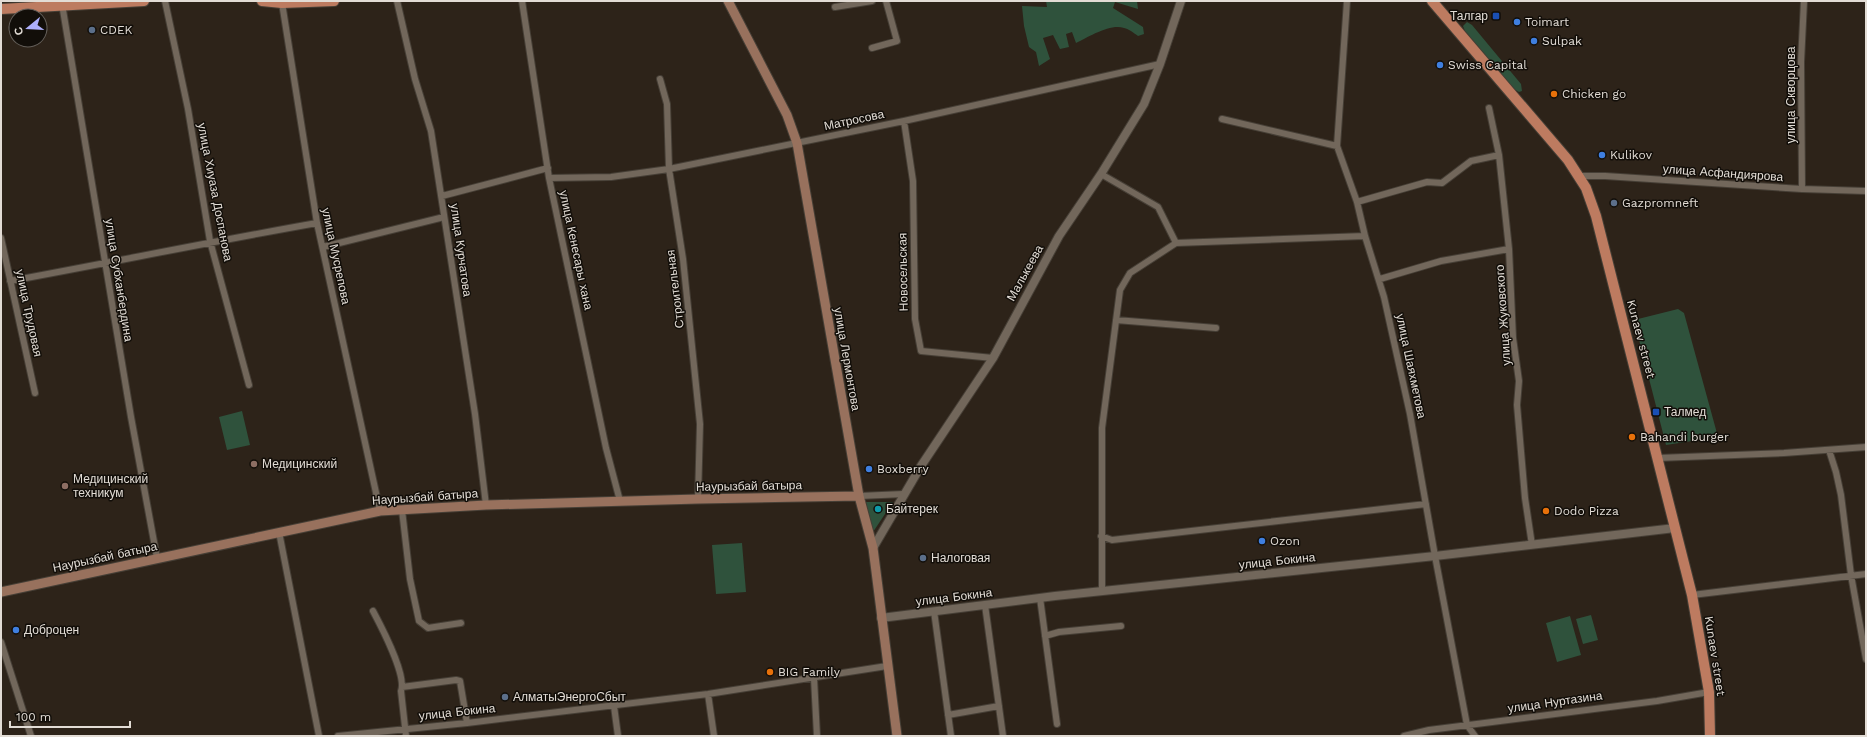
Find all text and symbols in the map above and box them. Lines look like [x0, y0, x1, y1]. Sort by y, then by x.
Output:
north arrow [8, 8, 48, 48]
place label: Талгар [1450, 9, 1488, 23]
marker: Талгар [1491, 11, 1501, 21]
place label: Toimart [1525, 15, 1569, 29]
marker: Toimart [1512, 17, 1522, 27]
place label: CDEK [100, 23, 133, 37]
text: С [12, 25, 26, 37]
marker: CDEK [87, 25, 97, 35]
place label: Sulpak [1542, 34, 1582, 48]
marker: Sulpak [1529, 36, 1539, 46]
street label: улица Скворцова [1784, 46, 1798, 143]
place label: Swiss Capital [1448, 58, 1527, 72]
marker: Swiss Capital [1435, 60, 1445, 70]
place label: Chicken go [1562, 87, 1626, 101]
marker: Chicken go [1549, 89, 1559, 99]
street label: Матросова [823, 107, 886, 133]
street label: улица Хиуаза Доспанова [195, 122, 235, 263]
place label: Kulikov [1610, 148, 1653, 162]
marker: Kulikov [1597, 150, 1607, 160]
street label: улица Асфандиярова [1662, 162, 1784, 184]
street label: улица Кенесары хана [556, 189, 596, 311]
place label: Gazpromneft [1622, 196, 1698, 210]
marker: Gazpromneft [1609, 198, 1619, 208]
street label: улица Курчатова [448, 202, 475, 298]
street label: улица Мусрепова [319, 206, 353, 306]
street label: улица Субханбердина [102, 217, 136, 343]
street label: Новосельская [895, 233, 911, 311]
street label: Малькеева [1004, 242, 1046, 303]
street label: Строительная [663, 249, 687, 329]
street label: улица Жуковского [1492, 264, 1514, 366]
street label: улица Трудовая [13, 268, 45, 358]
street label: Kunaev street [1624, 298, 1658, 380]
street label: улица Лермонтова [831, 306, 863, 412]
street label: улица Шаяхметова [1393, 312, 1429, 420]
place label: Талмед [1664, 405, 1706, 419]
marker: Талмед [1651, 407, 1661, 417]
place label: Bahandi burger [1640, 430, 1729, 444]
marker: Bahandi burger [1627, 432, 1637, 442]
place label: Медицинский [262, 457, 337, 471]
marker: Медицинский [249, 459, 259, 469]
place label: Boxberry [877, 462, 929, 476]
marker: Boxberry [864, 464, 874, 474]
place label: Медицинский техникум [73, 472, 148, 500]
street label: Наурызбай батыра [696, 478, 803, 494]
marker: Медицинский техникум [60, 481, 70, 491]
street label: Наурызбай батыра [372, 486, 479, 508]
place label: Байтерек [886, 502, 939, 516]
marker: Байтерек [873, 504, 883, 514]
place label: Dodo Pizza [1554, 504, 1619, 518]
marker: Dodo Pizza [1541, 506, 1551, 516]
place label: Ozon [1270, 534, 1300, 548]
marker: Ozon [1257, 536, 1267, 546]
street label: Наурызбай батыра [52, 539, 159, 575]
street label: улица Бокина [1238, 550, 1316, 572]
place label: Налоговая [931, 551, 990, 565]
marker: Налоговая [918, 553, 928, 563]
street label: улица Бокина [915, 585, 993, 609]
street label: Kunaev street [1702, 615, 1728, 697]
place label: Доброцен [24, 623, 79, 637]
marker: Доброцен [11, 625, 21, 635]
place label: BIG Family [778, 665, 841, 679]
marker: BIG Family [765, 667, 775, 677]
street label: улица Нуртазина [1507, 688, 1604, 716]
place label: АлматыЭнергоСбыт [513, 690, 626, 704]
marker: АлматыЭнергоСбыт [500, 692, 510, 702]
street label: улица Бокина [418, 701, 496, 723]
scale bar [10, 703, 130, 729]
text: 100 m [16, 710, 51, 724]

